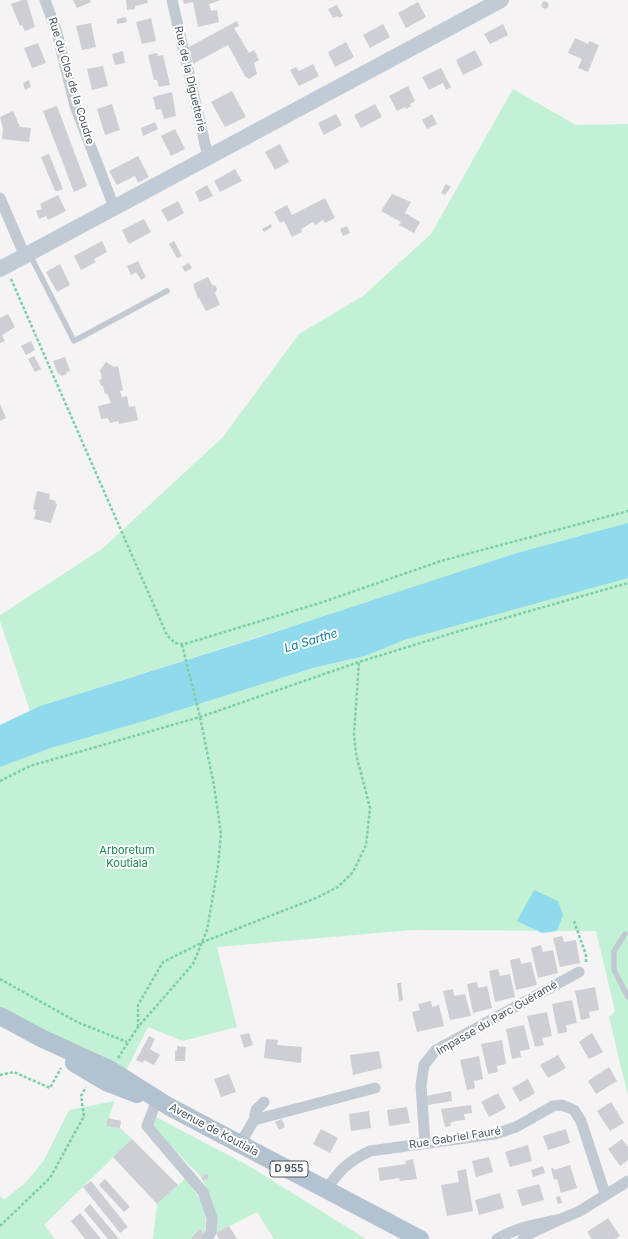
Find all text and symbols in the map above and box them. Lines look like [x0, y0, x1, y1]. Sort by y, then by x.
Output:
street label: Rue du Clos de la Coudre [45, 16, 97, 146]
street label: Rue de la Diguetterie [171, 25, 209, 133]
water label: La Sarthe [282, 626, 340, 656]
park label: Arboretum Koutiala [99, 844, 155, 870]
street label: Impasse du Parc Guéramé [434, 978, 560, 1058]
street label: Avenue de Koutiala [167, 1101, 261, 1159]
street label: Rue Gabriel Fauré [408, 1124, 502, 1152]
road number: D 955 [270, 1161, 308, 1177]

